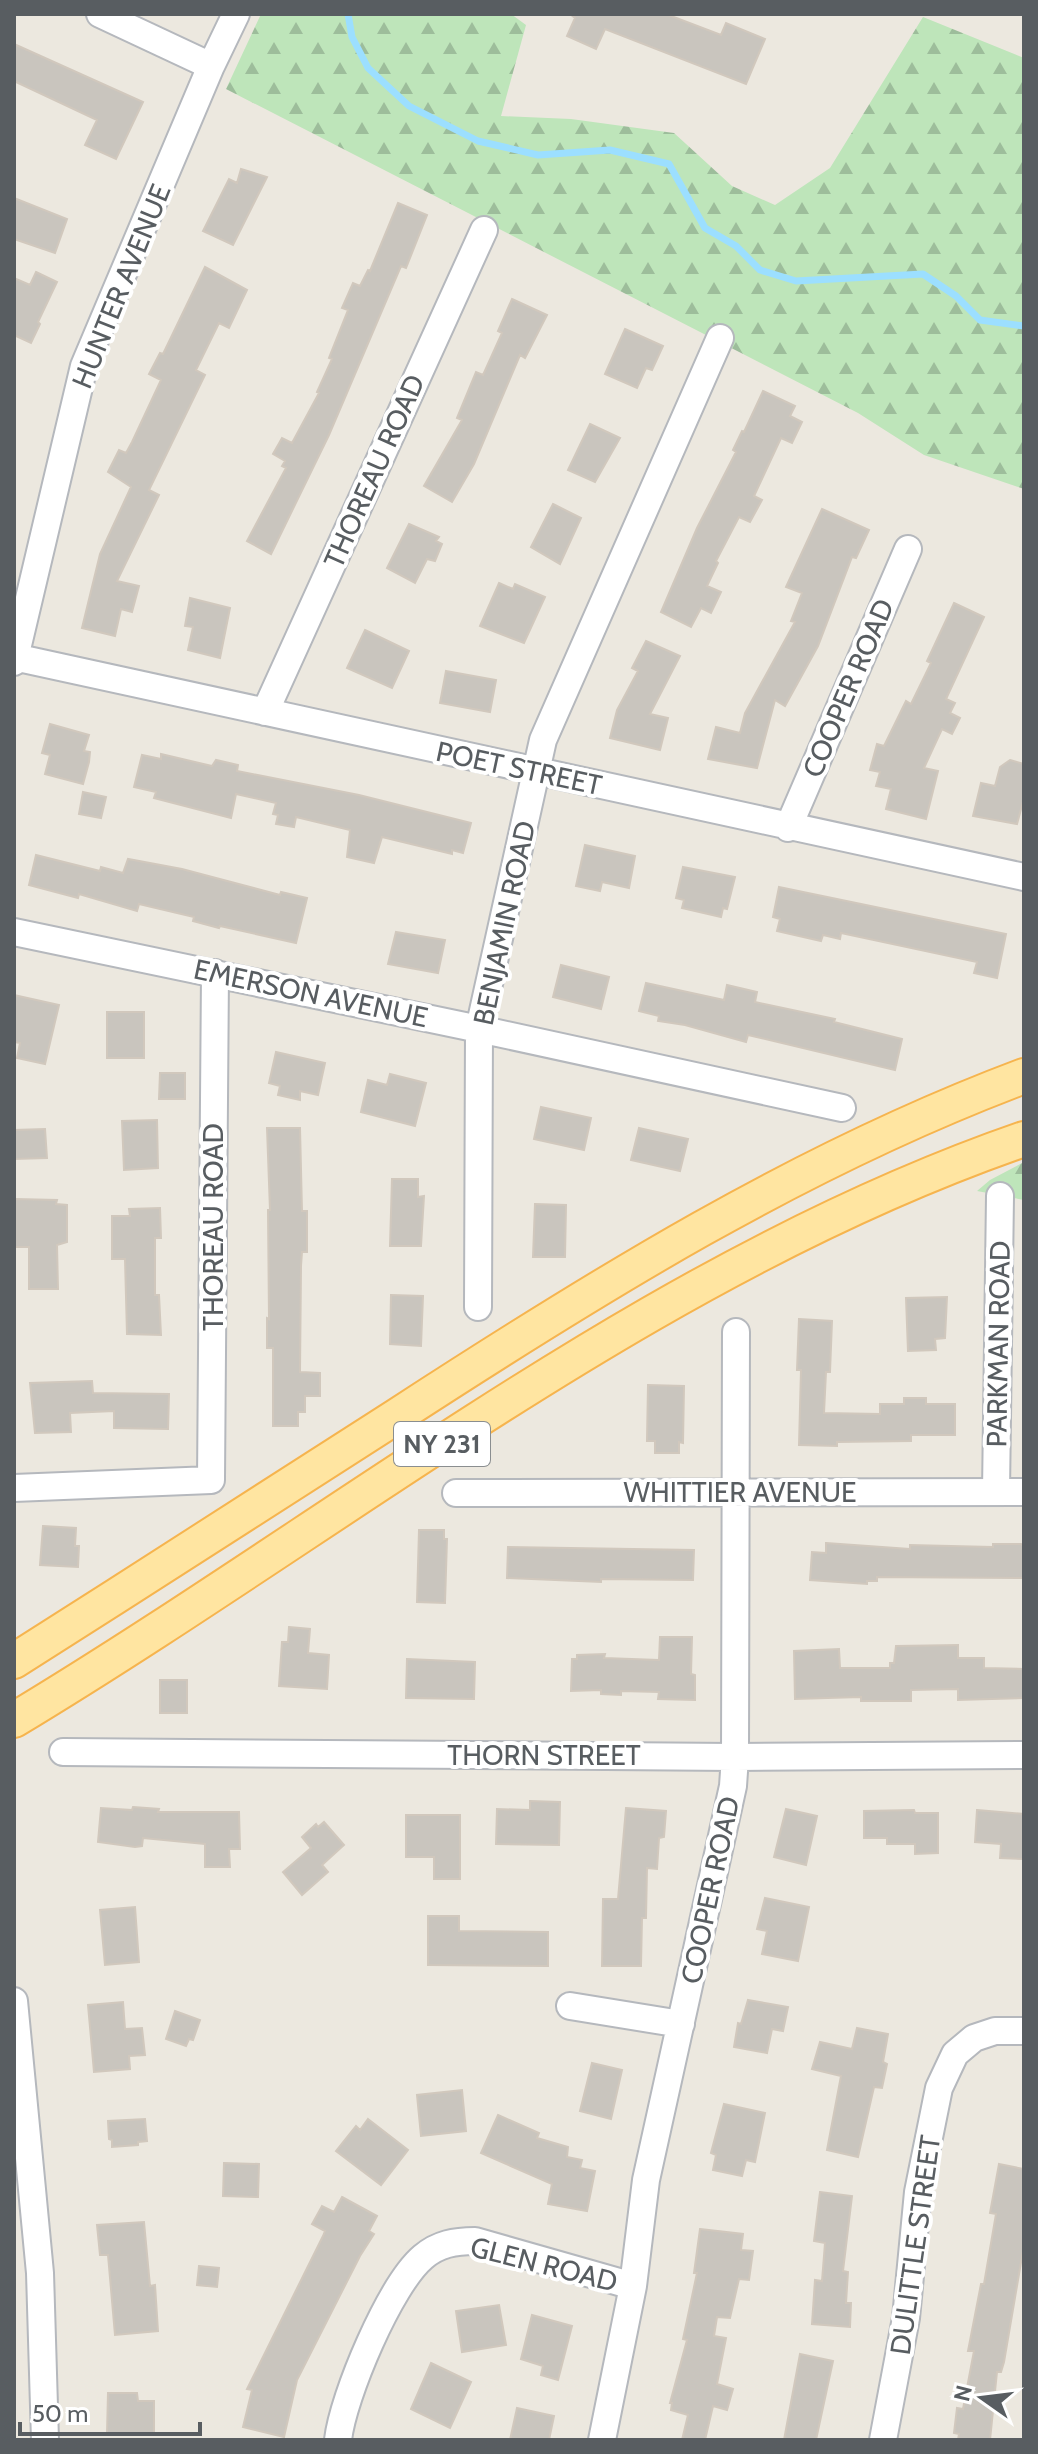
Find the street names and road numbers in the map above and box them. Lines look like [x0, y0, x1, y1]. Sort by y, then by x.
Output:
street label: HUNTER AVENUE [65, 179, 177, 393]
street label: THOREAU ROAD [316, 369, 432, 573]
street label: COOPER ROAD [795, 594, 901, 782]
street label: POET STREET [433, 734, 605, 802]
street label: BENJAMIN ROAD [466, 818, 542, 1028]
street label: EMERSON AVENUE [191, 952, 431, 1034]
street label: THOREAU ROAD [196, 1123, 230, 1331]
street label: PARKMAN ROAD [979, 1240, 1017, 1448]
road number: NY 231 [394, 1422, 490, 1466]
street label: WHITTIER AVENUE [623, 1475, 857, 1509]
street label: THORN STREET [447, 1738, 641, 1772]
street label: COOPER ROAD [674, 1793, 746, 1987]
street label: DULITTLE STREET [883, 2133, 947, 2357]
street label: GLEN ROAD [467, 2229, 621, 2299]

